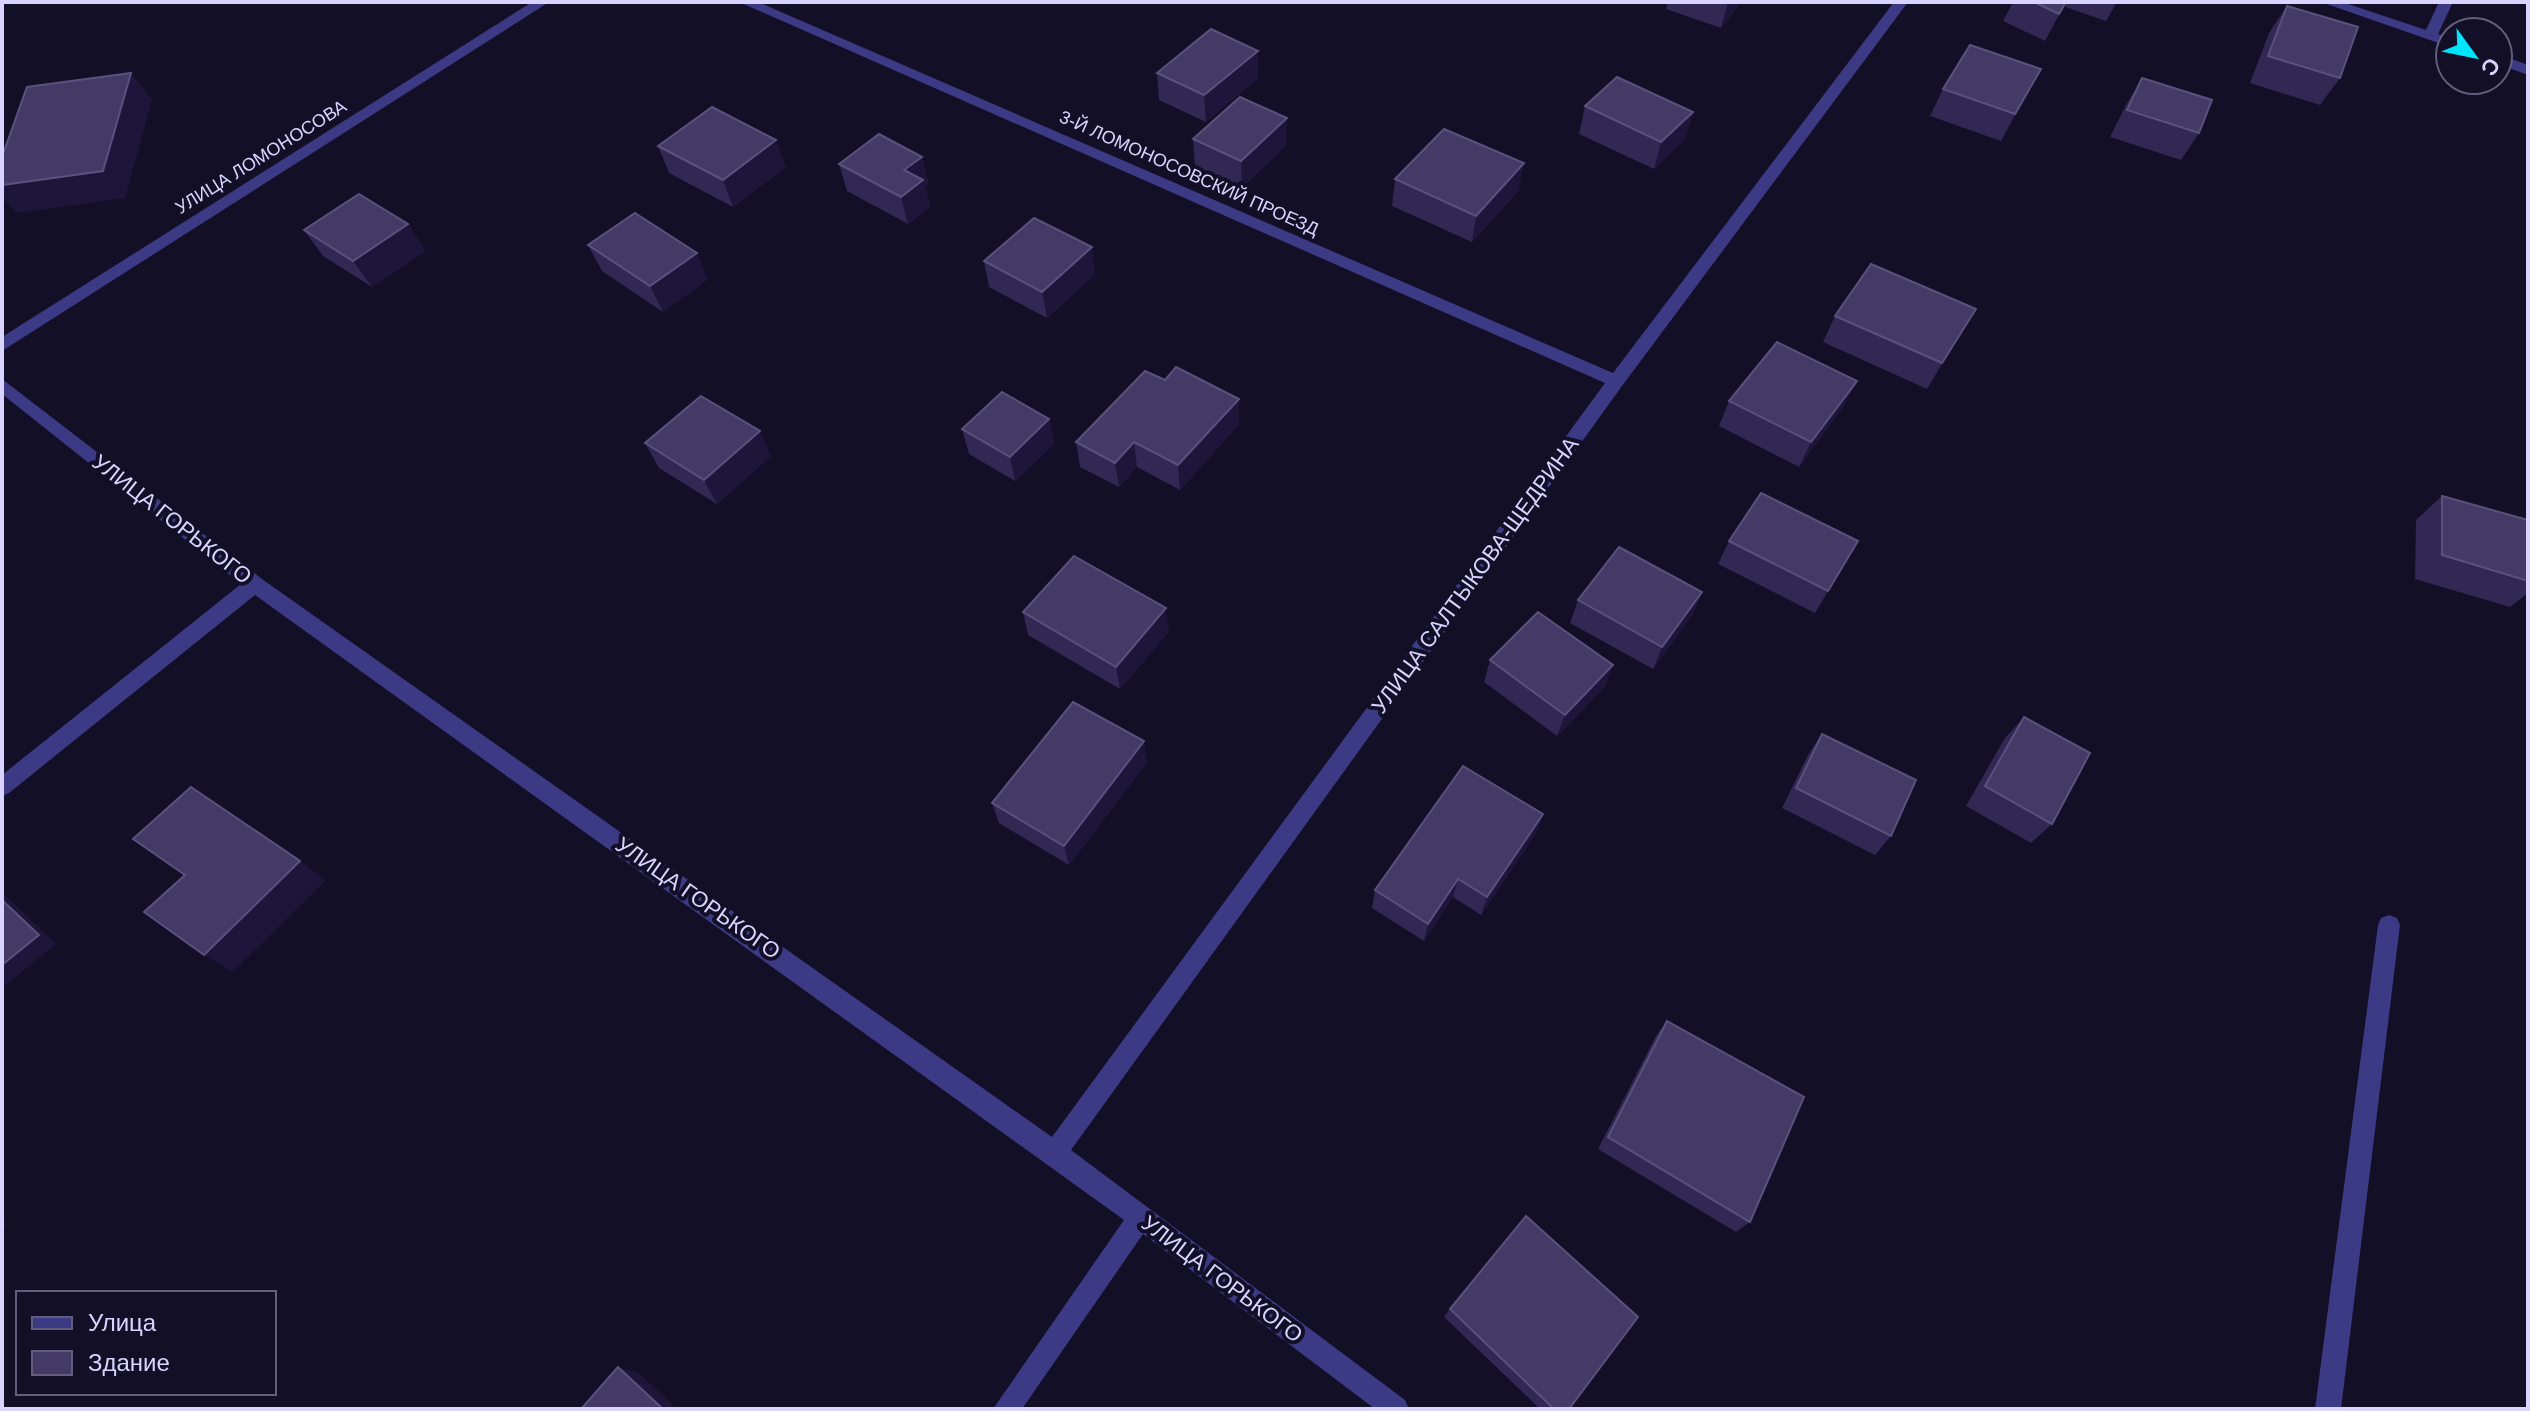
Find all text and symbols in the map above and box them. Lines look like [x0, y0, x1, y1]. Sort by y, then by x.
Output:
north arrow [2434, 16, 2514, 96]
text: С [2475, 53, 2505, 80]
street label: УЛИЦА ЛОМОНОСОВА [172, 96, 350, 218]
street label: 3-Й ЛОМОНОСОВСКИЙ ПРОЕЗД [1056, 106, 1322, 239]
street label: УЛИЦА САЛТЫКОВА-ЩЕДРИНА [1366, 432, 1584, 718]
street label: УЛИЦА ГОРЬКОГО [87, 449, 257, 589]
street label: УЛИЦА ГОРЬКОГО [611, 832, 785, 964]
street label: УЛИЦА ГОРЬКОГО [1137, 1210, 1307, 1348]
legend [16, 1291, 276, 1395]
text: Улица [88, 1309, 157, 1336]
text: Здание [88, 1349, 170, 1376]

